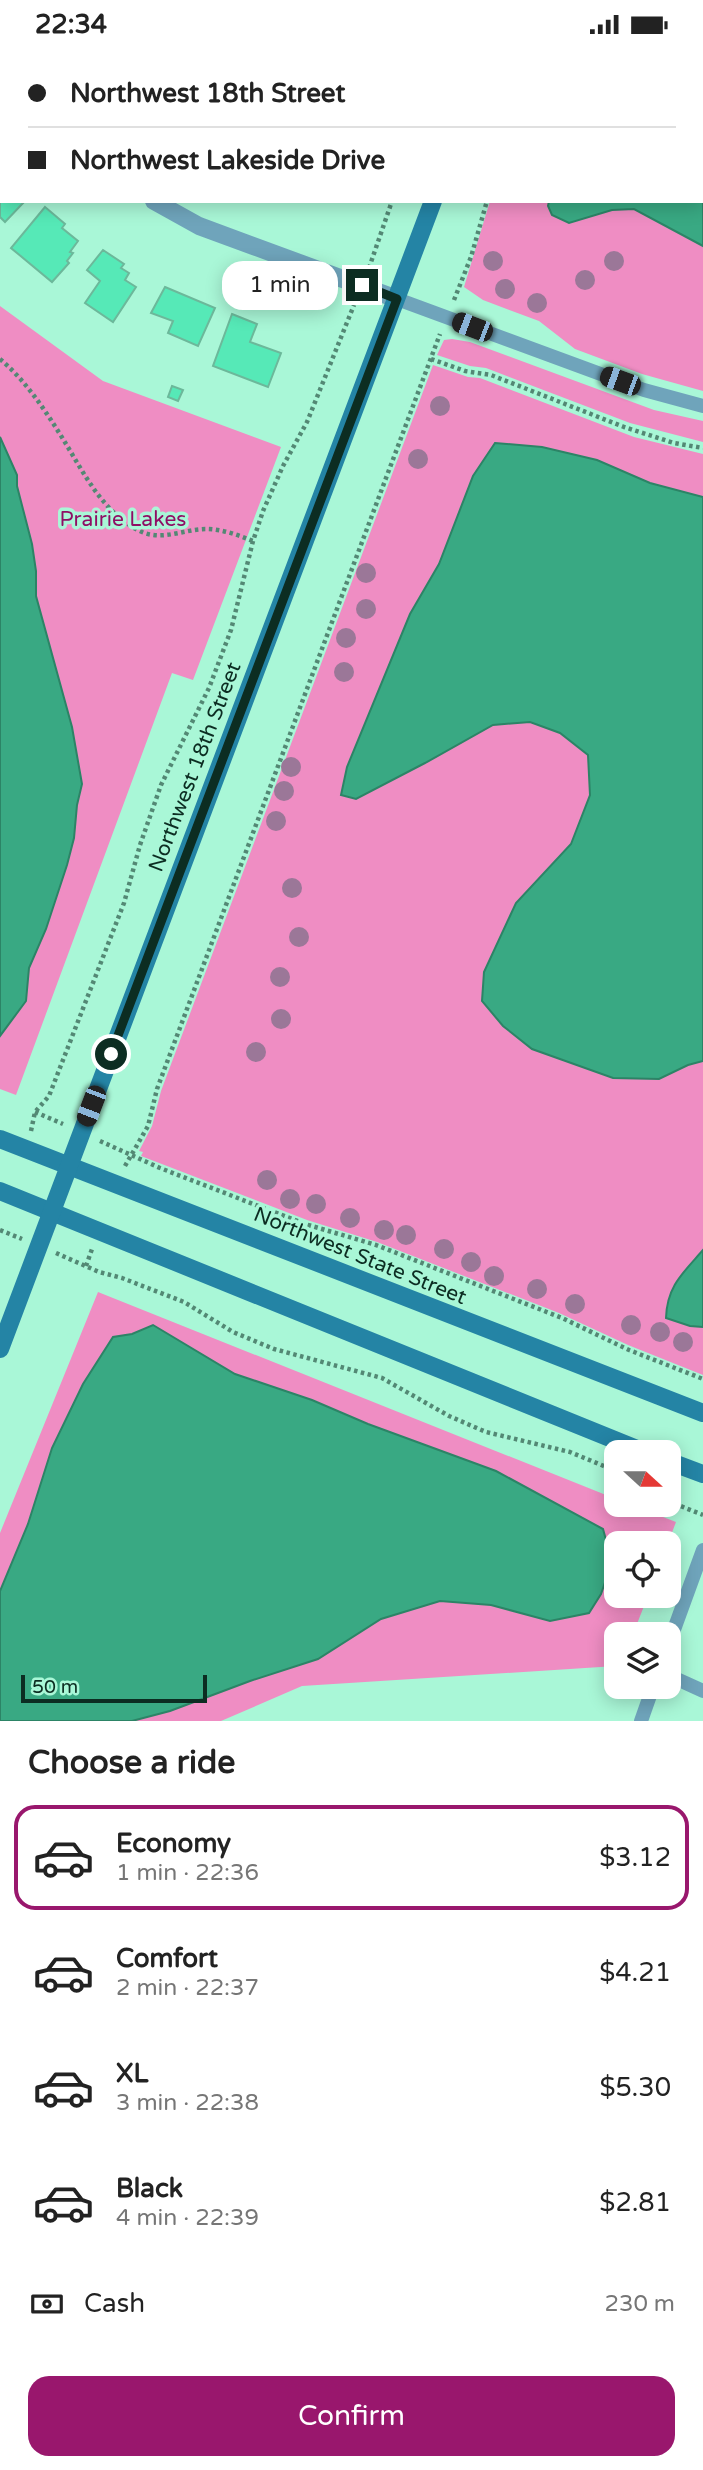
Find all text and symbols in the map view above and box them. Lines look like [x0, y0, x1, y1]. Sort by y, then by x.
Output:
text: 22:34 [35, 9, 107, 40]
text: Northwest 18th Street [70, 78, 346, 109]
text: Northwest Lakeside Drive [70, 145, 385, 176]
callout: 1 min [222, 261, 338, 309]
route end [346, 269, 378, 301]
text: 1 min [249, 271, 311, 299]
car [449, 310, 496, 344]
car [597, 364, 644, 398]
park label: Prairie Lakes [60, 507, 186, 532]
street label: Northwest 18th Street [143, 659, 247, 875]
route start [95, 1038, 127, 1070]
car [74, 1083, 109, 1129]
street label: Northwest State Street [250, 1202, 470, 1310]
north arrow [604, 1440, 681, 1517]
map controls [604, 1440, 681, 1699]
button: locate [604, 1531, 681, 1608]
button: layers [604, 1622, 681, 1699]
scale bar [21, 1672, 206, 1704]
text: 50 m [32, 1676, 78, 1698]
text: Choose a ride [28, 1744, 235, 1782]
icon: car [32, 1826, 95, 1889]
text: Economy [116, 1828, 231, 1859]
text: $3.12 [599, 1842, 671, 1873]
text: 1 min · 22:36 [116, 1859, 259, 1887]
icon: car [32, 1941, 95, 2004]
text: Comfort [116, 1943, 218, 1974]
text: $4.21 [599, 1957, 671, 1988]
text: 2 min · 22:37 [116, 1974, 259, 2002]
icon: car [32, 2056, 95, 2119]
text: XL [116, 2058, 148, 2089]
text: $5.30 [599, 2072, 671, 2103]
text: 3 min · 22:38 [116, 2089, 259, 2117]
icon: car [32, 2171, 95, 2234]
text: Black [116, 2173, 183, 2204]
text: $2.81 [599, 2187, 671, 2218]
text: 4 min · 22:39 [116, 2204, 259, 2232]
icon: cash [28, 2285, 66, 2323]
text: Cash [84, 2288, 145, 2319]
text: 230 m [605, 2290, 675, 2318]
button: Confirm [28, 2376, 675, 2456]

